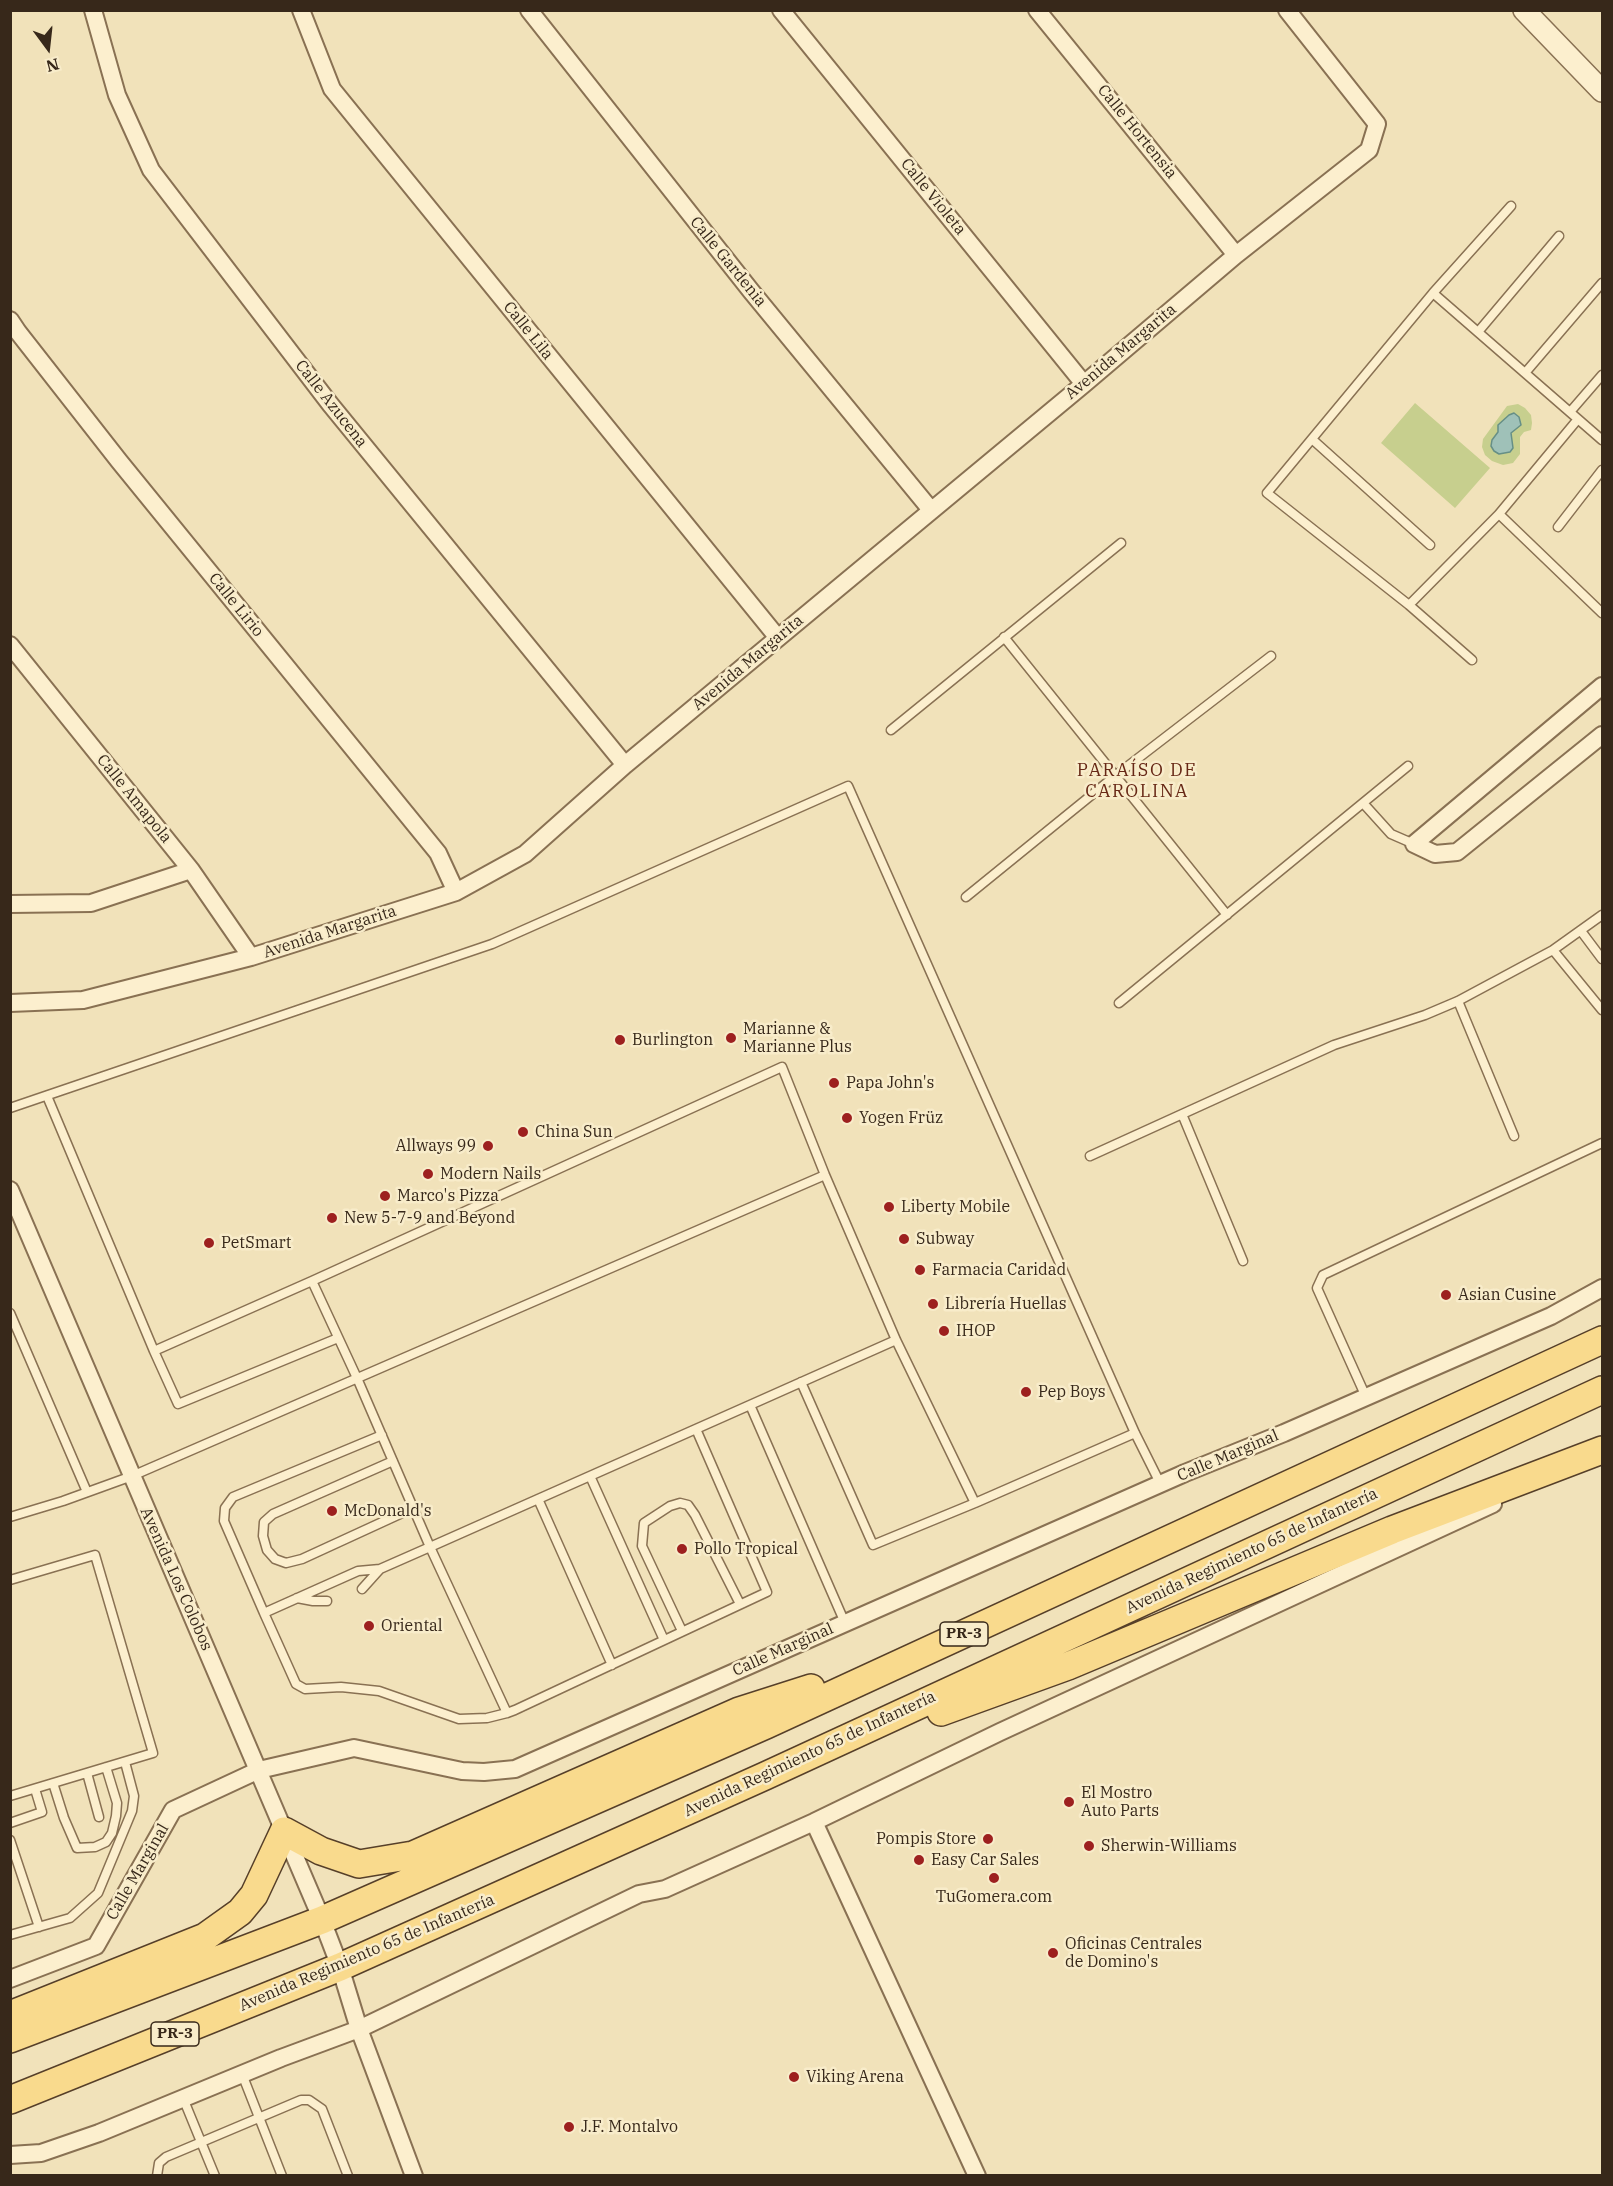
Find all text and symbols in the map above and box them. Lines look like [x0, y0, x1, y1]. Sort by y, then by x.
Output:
north arrow [18, 18, 78, 78]
text: N [44, 54, 61, 77]
street label: Calle Hortensia [1093, 81, 1181, 183]
street label: Calle Violeta [896, 155, 970, 239]
street label: Calle Gardenia [686, 213, 770, 311]
street label: Calle Lila [499, 298, 557, 364]
street label: Avenida Margarita [1062, 300, 1180, 404]
street label: Calle Azucena [291, 356, 371, 452]
street label: Calle Lirio [204, 569, 268, 641]
street label: Avenida Margarita [689, 611, 807, 715]
street label: Calle Amapola [92, 751, 176, 847]
district label: PARAÍSO DE CAROLINA [1077, 760, 1197, 802]
street label: Avenida Margarita [261, 901, 399, 963]
place label: Marianne & Marianne Plus [743, 1019, 852, 1057]
place label: Burlington [632, 1030, 713, 1050]
marker: Marianne & Marianne Plus [724, 1031, 738, 1045]
marker: Burlington [613, 1033, 627, 1047]
place label: Papa John's [846, 1073, 934, 1093]
marker: Papa John's [827, 1076, 841, 1090]
place label: Yogen Früz [859, 1108, 943, 1128]
marker: Yogen Früz [840, 1111, 854, 1125]
place label: China Sun [535, 1122, 613, 1142]
marker: China Sun [516, 1125, 530, 1139]
place label: Allways 99 [396, 1136, 476, 1156]
marker: Allways 99 [481, 1139, 495, 1153]
place label: Modern Nails [440, 1164, 541, 1184]
marker: Modern Nails [421, 1167, 435, 1181]
place label: Marco's Pizza [397, 1186, 499, 1206]
marker: Marco's Pizza [378, 1189, 392, 1203]
place label: Liberty Mobile [901, 1197, 1010, 1217]
marker: Liberty Mobile [882, 1200, 896, 1214]
place label: New 5-7-9 and Beyond [344, 1208, 515, 1228]
marker: New 5-7-9 and Beyond [325, 1211, 339, 1225]
place label: Subway [916, 1229, 974, 1249]
marker: Subway [897, 1232, 911, 1246]
place label: PetSmart [221, 1233, 292, 1253]
marker: PetSmart [202, 1236, 216, 1250]
place label: Farmacia Caridad [932, 1260, 1066, 1280]
marker: Farmacia Caridad [913, 1263, 927, 1277]
place label: Asian Cusine [1458, 1285, 1556, 1305]
marker: Asian Cusine [1439, 1288, 1453, 1302]
place label: Librería Huellas [945, 1294, 1067, 1314]
marker: Librería Huellas [926, 1297, 940, 1311]
place label: IHOP [956, 1321, 996, 1341]
marker: IHOP [937, 1324, 951, 1338]
place label: Pep Boys [1038, 1382, 1106, 1402]
marker: Pep Boys [1019, 1385, 1033, 1399]
street label: Calle Marginal [1174, 1426, 1282, 1486]
street label: Avenida Regimiento 65 de Infantería [1123, 1484, 1381, 1618]
place label: McDonald's [344, 1501, 432, 1521]
street label: Avenida Los Colobos [136, 1504, 216, 1654]
marker: McDonald's [325, 1504, 339, 1518]
place label: Pollo Tropical [694, 1539, 798, 1559]
marker: Pollo Tropical [675, 1542, 689, 1556]
place label: Oriental [381, 1616, 443, 1636]
marker: Oriental [362, 1619, 376, 1633]
street label: Calle Marginal [730, 1619, 836, 1681]
road number: PR-3 [940, 1622, 988, 1646]
street label: Avenida Regimiento 65 de Infantería [681, 1687, 939, 1821]
place label: El Mostro Auto Parts [1081, 1783, 1159, 1821]
marker: El Mostro Auto Parts [1062, 1795, 1076, 1809]
street label: Calle Marginal [103, 1820, 173, 1924]
place label: Pompis Store [876, 1829, 976, 1849]
marker: Pompis Store [981, 1832, 995, 1846]
place label: Sherwin-Williams [1101, 1836, 1237, 1856]
marker: Sherwin-Williams [1082, 1839, 1096, 1853]
place label: Easy Car Sales [931, 1850, 1039, 1870]
marker: Easy Car Sales [912, 1853, 926, 1867]
marker: TuGomera.com [987, 1871, 1001, 1885]
place label: TuGomera.com [936, 1887, 1052, 1907]
street label: Avenida Regimiento 65 de Infantería [236, 1890, 498, 2016]
place label: Oficinas Centrales de Domino's [1065, 1934, 1202, 1972]
marker: Oficinas Centrales de Domino's [1046, 1946, 1060, 1960]
road number: PR-3 [151, 2022, 199, 2046]
place label: Viking Arena [806, 2067, 904, 2087]
marker: Viking Arena [787, 2070, 801, 2084]
place label: J.F. Montalvo [581, 2117, 678, 2137]
marker: J.F. Montalvo [562, 2120, 576, 2134]

